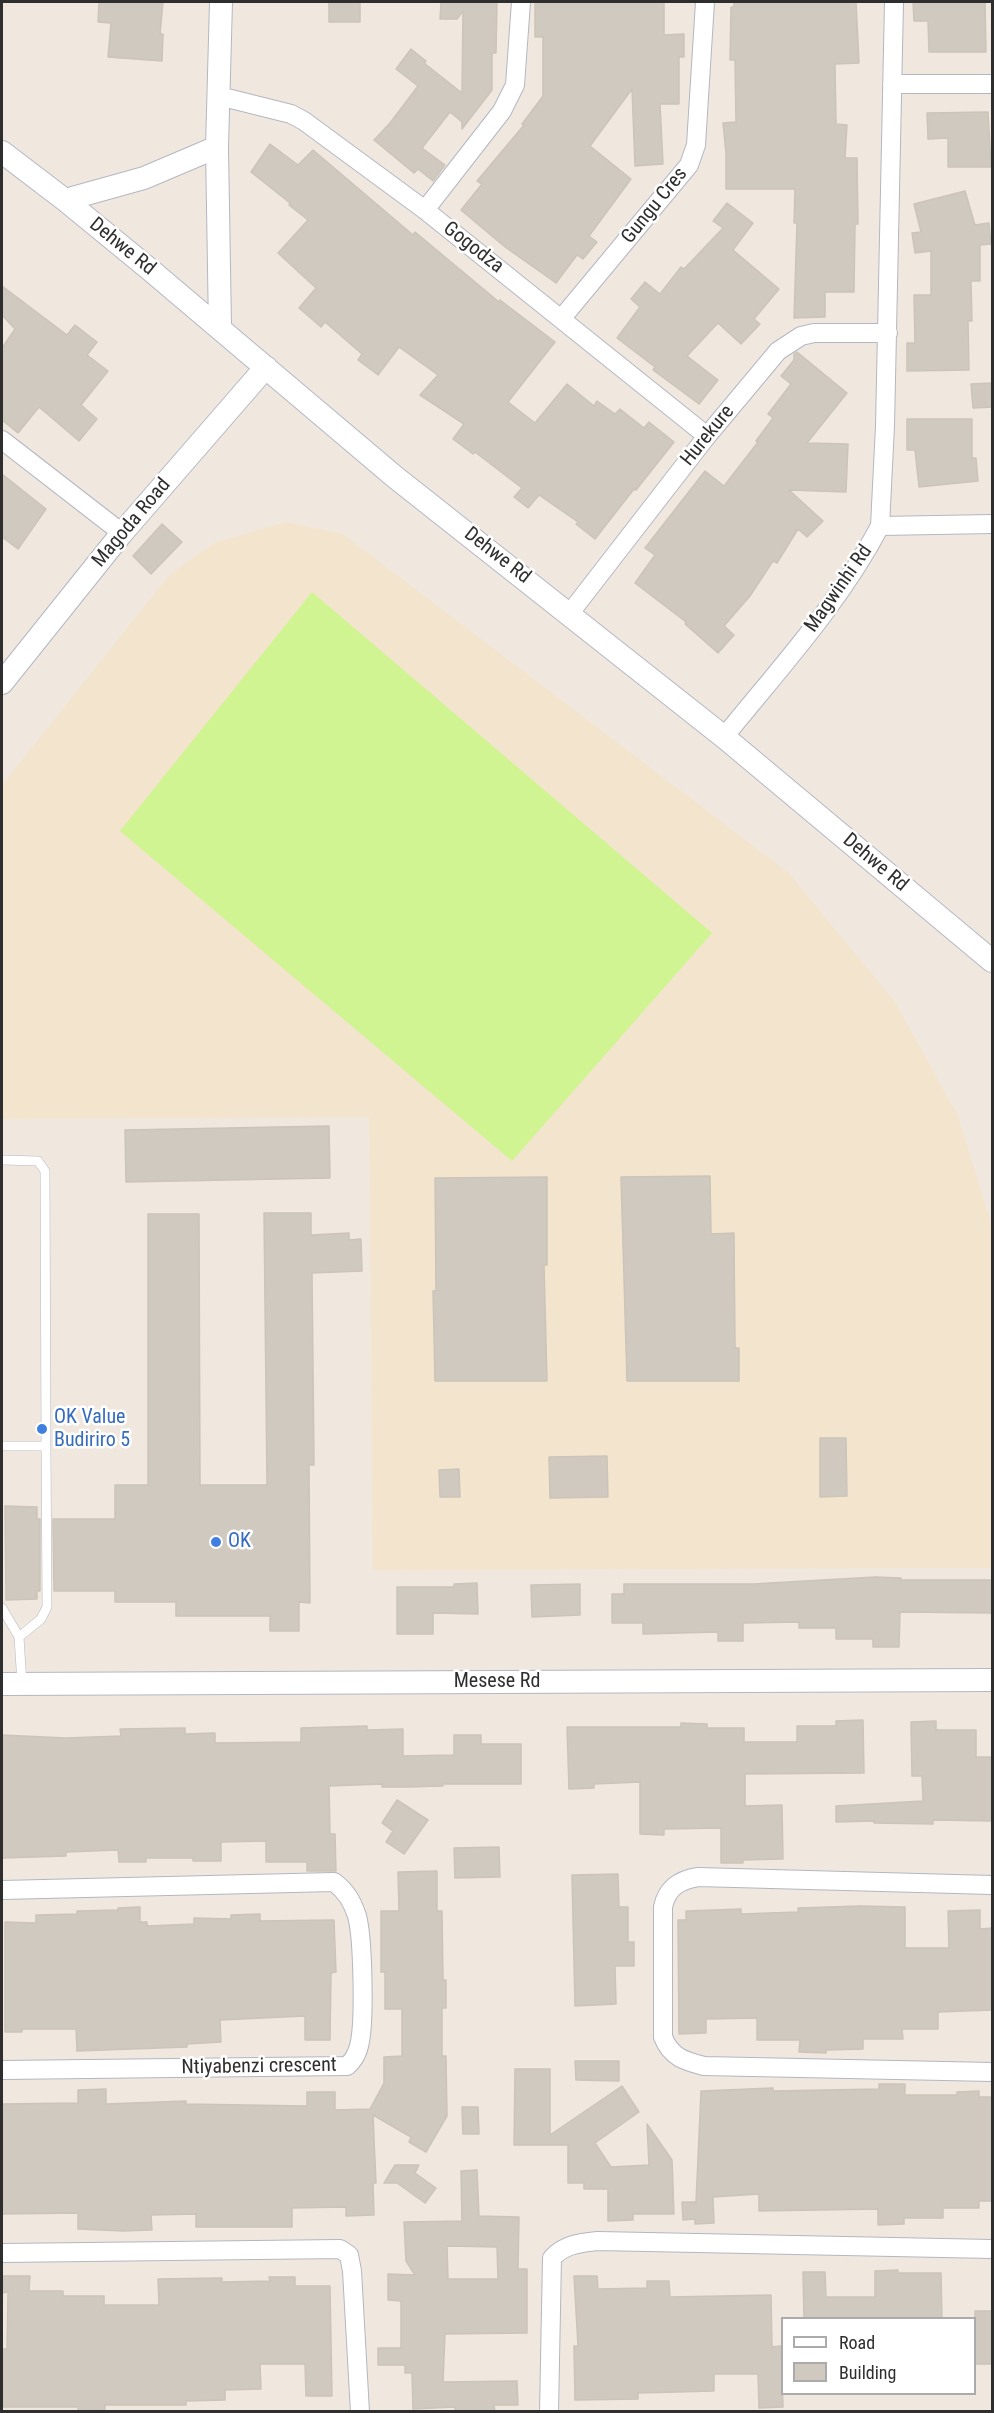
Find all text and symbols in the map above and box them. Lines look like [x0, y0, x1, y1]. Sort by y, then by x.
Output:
street label: Gungu Cres [617, 163, 693, 249]
street label: Dehwe Rd [84, 213, 160, 281]
street label: Gogodza [438, 217, 508, 279]
street label: Hurekure [676, 401, 740, 471]
street label: Magoda Road [88, 474, 176, 572]
street label: Dehwe Rd [459, 523, 535, 589]
street label: Magwinhi Rd [800, 541, 878, 637]
street label: Dehwe Rd [837, 829, 913, 897]
place label: OK Value Budiriro 5 [54, 1406, 130, 1453]
marker: OK Value Budiriro 5 [35, 1422, 49, 1436]
place label: OK [228, 1530, 251, 1554]
marker: OK [209, 1535, 223, 1549]
street label: Mesese Rd [454, 1670, 540, 1694]
street label: Ntiyabenzi crescent [181, 2054, 337, 2080]
legend [781, 2317, 976, 2395]
text: Road [839, 2332, 875, 2353]
text: Building [839, 2362, 896, 2383]

